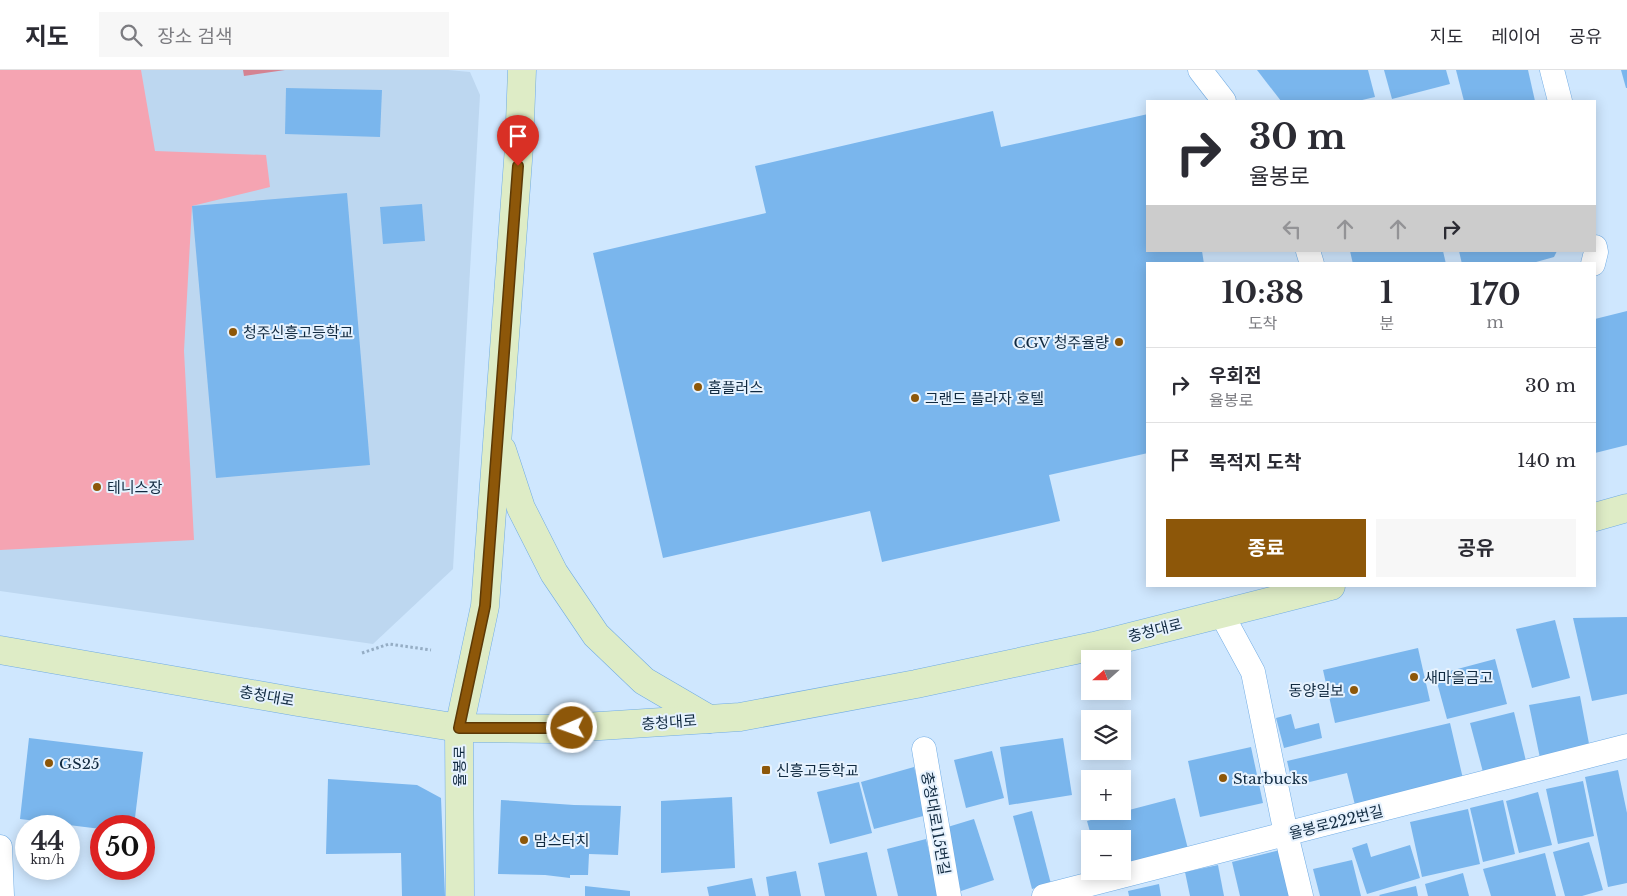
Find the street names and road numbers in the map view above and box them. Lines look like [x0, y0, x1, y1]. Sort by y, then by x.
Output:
street label: 충청대로 [1126, 614, 1184, 646]
street label: 충청대로 [238, 682, 296, 710]
street label: 충청대로 [641, 711, 697, 733]
street label: 율봉로 [450, 745, 469, 787]
street label: 충청대로115번길 [918, 770, 954, 876]
street label: 율봉로222번길 [1287, 801, 1385, 843]

